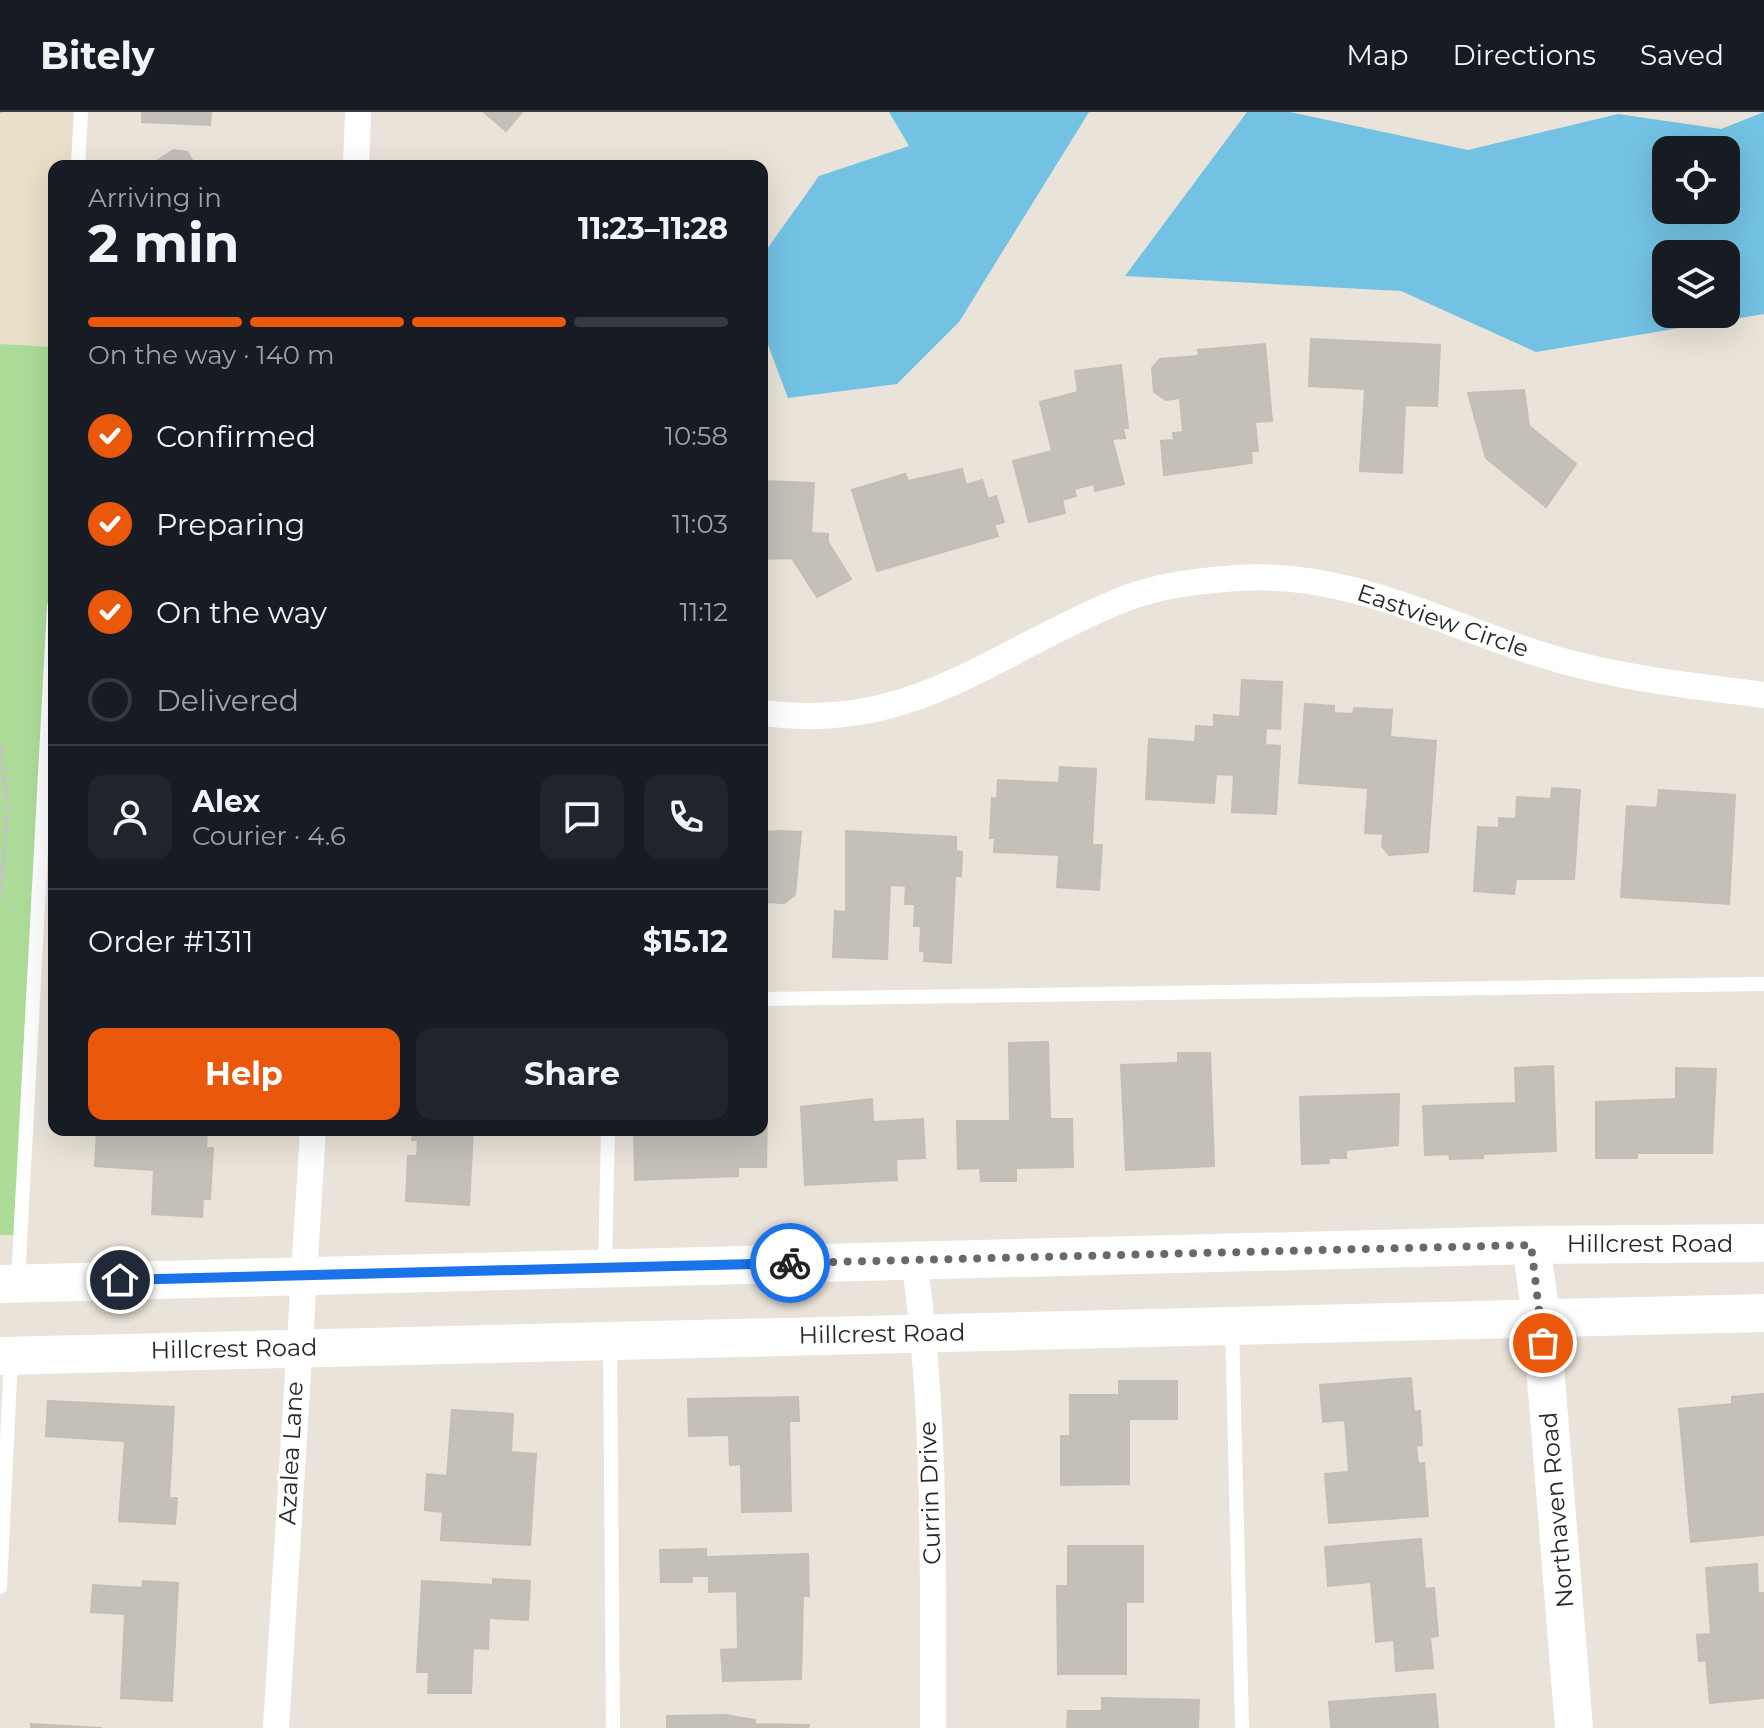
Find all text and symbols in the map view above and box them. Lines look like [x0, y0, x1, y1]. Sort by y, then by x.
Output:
text: Bitely [40, 32, 155, 79]
text: Map [1346, 38, 1408, 72]
text: Directions [1452, 38, 1596, 72]
text: Saved [1640, 38, 1724, 72]
map controls [1652, 136, 1740, 328]
button: locate [1652, 136, 1740, 224]
text: Arriving in [88, 182, 222, 214]
text: 11:23–11:28 [578, 210, 728, 247]
text: 2 min [88, 212, 240, 275]
button: layers [1652, 240, 1740, 328]
text: On the way · 140 m [88, 339, 334, 371]
icon: check [88, 414, 132, 458]
text: Confirmed [156, 418, 316, 455]
text: 10:58 [665, 420, 728, 452]
icon: check [88, 502, 132, 546]
text: Preparing [156, 506, 305, 543]
text: 11:03 [672, 508, 728, 540]
street label: Eastview Circle [1354, 578, 1533, 663]
icon: check [88, 590, 132, 634]
text: On the way [156, 594, 327, 631]
text: 11:12 [680, 596, 728, 628]
text: Delivered [156, 682, 299, 719]
button: person [88, 775, 172, 859]
button: chat [540, 775, 624, 859]
button: phone [644, 775, 728, 859]
text: Alex [192, 783, 260, 820]
text: Courier · 4.6 [192, 820, 346, 852]
text: Order #1311 [88, 923, 253, 960]
text: $15.12 [643, 923, 728, 960]
button: Help [88, 1028, 400, 1120]
button: Share [416, 1028, 728, 1120]
courier [750, 1223, 830, 1303]
street label: Hillcrest Road [1567, 1229, 1733, 1258]
icon: bike [768, 1241, 812, 1285]
pin [86, 1246, 154, 1314]
icon: home [98, 1258, 142, 1302]
pin [1509, 1309, 1577, 1377]
street label: Hillcrest Road [798, 1318, 966, 1349]
icon: bag [1521, 1321, 1565, 1365]
street label: Hillcrest Road [150, 1333, 318, 1364]
street label: Azalea Lane [272, 1380, 309, 1525]
street label: Northaven Road [1533, 1411, 1580, 1609]
street label: Currin Drive [913, 1421, 946, 1565]

